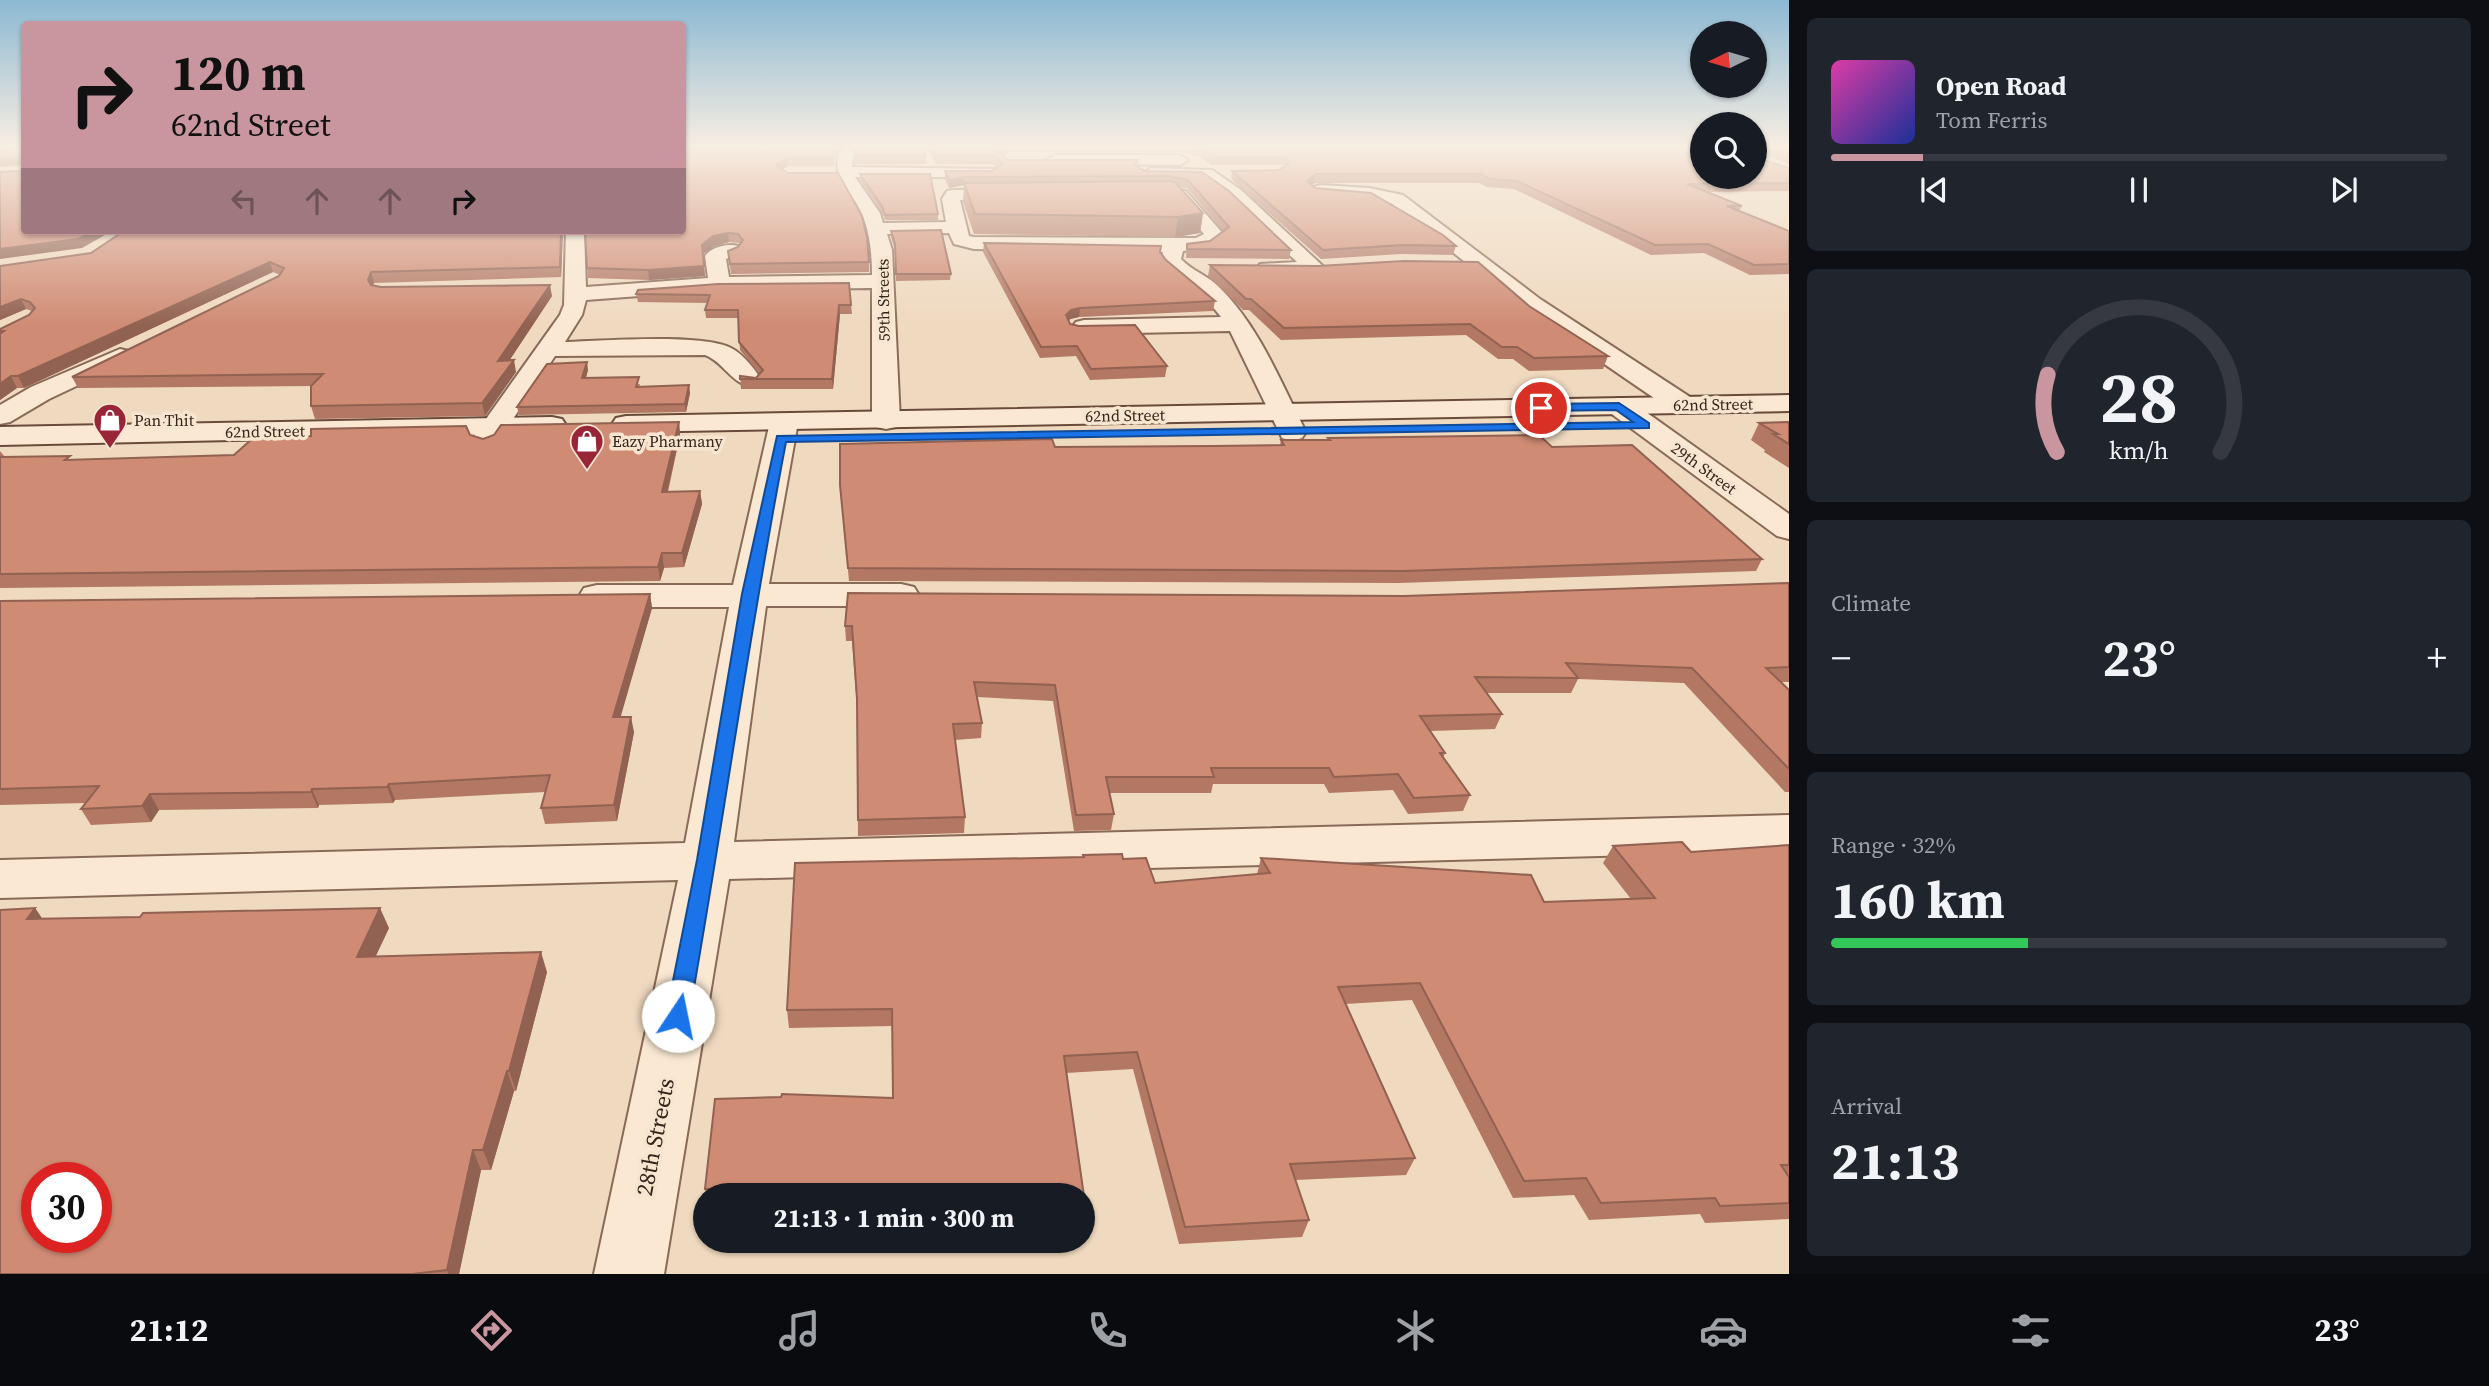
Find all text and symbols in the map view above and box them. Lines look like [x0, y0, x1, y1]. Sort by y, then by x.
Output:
north arrow [1690, 21, 1768, 98]
map controls [1690, 21, 1767, 189]
text: 120 m [171, 39, 306, 106]
icon: right [56, 49, 147, 140]
text: Open Road [1936, 68, 2067, 104]
text: 62nd Street [171, 103, 331, 147]
text: Tom Ferris [1936, 104, 2047, 136]
button: search [1690, 112, 1767, 189]
icon: previous [1915, 171, 1953, 209]
icon: pause [2120, 171, 2158, 209]
icon: next [2325, 171, 2363, 209]
icon: left [225, 182, 263, 220]
icon: ahead [298, 182, 336, 220]
icon: ahead [371, 182, 409, 220]
icon: right [444, 182, 482, 220]
street label: 59th Streets [871, 258, 895, 342]
text: 28 [2100, 347, 2178, 446]
pin [1511, 378, 1571, 438]
icon: arrive [1522, 389, 1560, 427]
street label: 62nd Street [1673, 392, 1754, 416]
shop icon: Pan Thit [91, 401, 129, 450]
street label: 62nd Street [1085, 403, 1166, 427]
place label: Pan Thit [134, 409, 195, 431]
street label: 62nd Street [225, 419, 306, 443]
shop icon: Eazy Pharmany [568, 422, 606, 471]
place label: Eazy Pharmany [612, 430, 724, 452]
text: km/h [2109, 433, 2169, 467]
street label: 29th Street [1667, 437, 1742, 500]
text: Climate [1831, 587, 1911, 619]
text: 23° [2102, 622, 2176, 693]
text: − [1831, 632, 1851, 684]
text: + [2427, 632, 2447, 684]
text: Range · 32% [1831, 829, 1956, 861]
text: 160 km [1831, 864, 2005, 935]
position arrow [641, 979, 715, 1053]
street label: 28th Streets [628, 1075, 682, 1199]
text: Arrival [1831, 1090, 1902, 1122]
text: 21:13 [1831, 1125, 1959, 1196]
speed limit sign: 30 [21, 1162, 112, 1253]
text: 21:13 · 1 min · 300 m [774, 1200, 1014, 1236]
icon: directions [467, 1306, 516, 1355]
icon: music [775, 1306, 824, 1355]
icon: phone [1083, 1306, 1132, 1355]
icon: climate [1391, 1306, 1440, 1355]
icon: car [1699, 1306, 1748, 1355]
icon: filters [2006, 1306, 2055, 1355]
text: 21:12 [129, 1308, 208, 1352]
text: 23° [2314, 1308, 2360, 1352]

